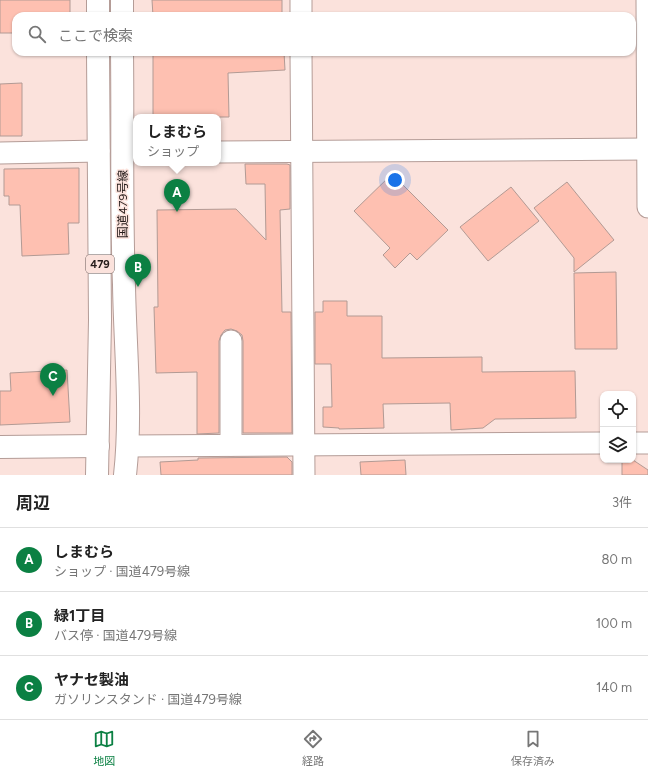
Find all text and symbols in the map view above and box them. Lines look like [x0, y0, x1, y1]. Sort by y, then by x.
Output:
search box [12, 12, 636, 56]
icon: search [26, 23, 48, 45]
text: ここで検索 [58, 27, 133, 45]
popup [133, 114, 221, 166]
text: しまむら [147, 123, 207, 141]
text: ショップ [147, 144, 199, 159]
street label: 国道479号線 [116, 170, 130, 238]
your location [385, 170, 405, 190]
pin: A [164, 179, 190, 212]
pin: B [125, 254, 151, 287]
road number: 479 [86, 255, 114, 273]
pin: C [40, 363, 66, 396]
map controls [600, 391, 636, 463]
button: locate [600, 391, 636, 427]
button: layers [600, 427, 636, 463]
text: 周辺 [16, 493, 50, 513]
text: 3件 [612, 495, 632, 510]
text: しまむら [54, 543, 114, 561]
text: A [24, 552, 34, 567]
text: 80 m [601, 552, 632, 567]
text: ショップ · 国道479号線 [54, 564, 190, 579]
text: 緑1丁目 [54, 607, 105, 625]
text: B [25, 616, 33, 631]
text: 100 m [596, 616, 632, 631]
text: バス停 · 国道479号線 [54, 628, 177, 643]
text: ヤナセ製油 [54, 671, 129, 689]
text: C [24, 680, 34, 695]
text: 140 m [596, 680, 632, 695]
text: ガソリンスタンド · 国道479号線 [54, 692, 242, 707]
tab: 地図 [93, 728, 115, 768]
tab: 経路 [302, 728, 324, 768]
tab: 保存済み [511, 728, 555, 768]

